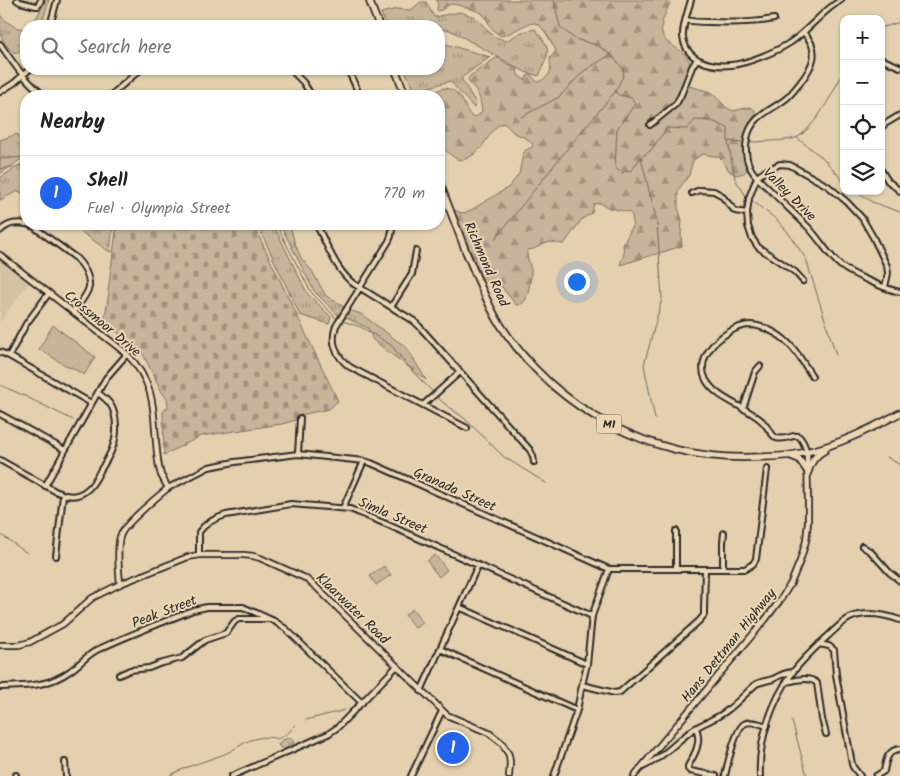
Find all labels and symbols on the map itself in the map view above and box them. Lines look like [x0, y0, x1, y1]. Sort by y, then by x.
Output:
street label: Valley Drive [757, 163, 822, 227]
street label: Richmond Road [458, 218, 515, 311]
your location [564, 269, 590, 295]
street label: Crossmoor Drive [59, 285, 146, 363]
road number: M1 [596, 414, 622, 434]
street label: Granada Street [410, 462, 500, 518]
street label: Simla Street [355, 492, 431, 541]
street label: Klaarwater Road [310, 568, 395, 651]
street label: Hans Dettman Highway [676, 583, 782, 707]
street label: Peak Street [129, 589, 201, 634]
pin: 1 [437, 729, 469, 767]

